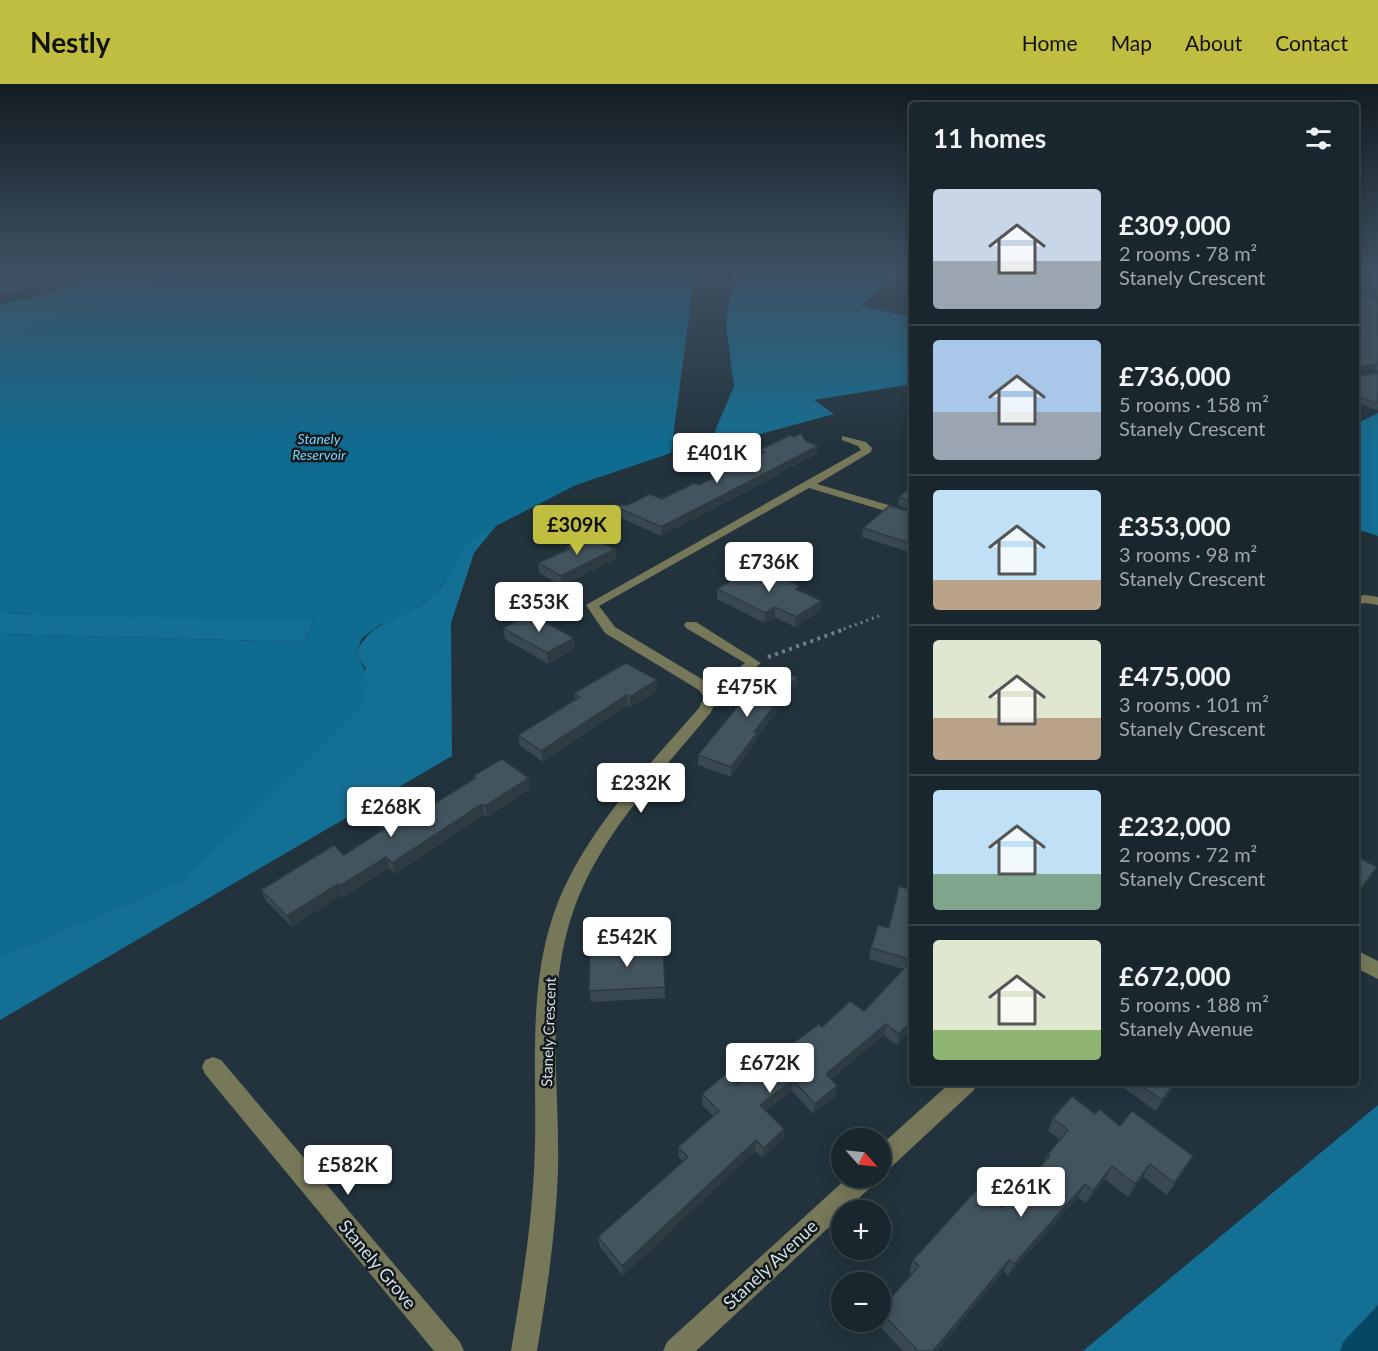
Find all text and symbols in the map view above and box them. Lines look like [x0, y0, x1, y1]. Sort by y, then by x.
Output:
text: Nestly [30, 25, 111, 59]
text: Home [1022, 30, 1078, 55]
text: Map [1111, 30, 1152, 55]
text: About [1185, 30, 1242, 55]
text: Contact [1275, 30, 1348, 55]
text: 11 homes [933, 122, 1046, 154]
icon: filters [1302, 122, 1335, 155]
text: £309,000 [1119, 209, 1231, 241]
icon: home [981, 213, 1053, 285]
text: 2 rooms · 78 m² [1119, 241, 1257, 265]
text: Stanely Crescent [1119, 265, 1265, 289]
text: £736,000 [1119, 360, 1231, 392]
icon: home [981, 364, 1053, 436]
text: 5 rooms · 158 m² [1119, 392, 1269, 416]
text: Stanely Crescent [1119, 416, 1265, 440]
water label: Stanely Reservoir [292, 430, 346, 463]
pin: £401K [675, 433, 759, 484]
text: £401K [687, 440, 747, 464]
pin: £309K [535, 505, 619, 556]
text: £353,000 [1119, 510, 1231, 542]
text: £309K [547, 512, 607, 536]
icon: home [981, 514, 1053, 586]
pin: £736K [727, 542, 811, 593]
text: 3 rooms · 98 m² [1119, 542, 1257, 566]
text: £736K [739, 549, 799, 573]
text: Stanely Crescent [1119, 566, 1265, 590]
pin: £353K [497, 582, 581, 633]
text: £353K [509, 589, 569, 613]
text: £475,000 [1119, 660, 1231, 692]
icon: home [981, 664, 1053, 736]
pin: £475K [705, 667, 789, 718]
text: £475K [717, 674, 777, 698]
text: 3 rooms · 101 m² [1119, 692, 1269, 716]
text: Stanely Crescent [1119, 716, 1265, 740]
pin: £232K [599, 763, 683, 814]
text: £232K [611, 770, 671, 794]
pin: £268K [349, 787, 433, 838]
text: £268K [361, 794, 421, 818]
text: £232,000 [1119, 810, 1231, 842]
icon: home [981, 814, 1053, 886]
text: 2 rooms · 72 m² [1119, 842, 1257, 866]
text: Stanely Crescent [1119, 866, 1265, 890]
pin: £542K [585, 917, 669, 968]
text: £542K [597, 924, 657, 948]
text: £672,000 [1119, 960, 1231, 992]
icon: home [981, 964, 1053, 1036]
street label: Stanely Crescent [537, 976, 559, 1087]
text: 5 rooms · 188 m² [1119, 992, 1269, 1016]
text: Stanely Avenue [1119, 1016, 1253, 1040]
pin: £672K [728, 1043, 812, 1094]
text: £672K [740, 1050, 800, 1074]
north arrow [831, 1128, 891, 1188]
map controls [831, 1128, 891, 1332]
pin: £582K [306, 1145, 390, 1196]
text: £582K [318, 1152, 378, 1176]
pin: £261K [979, 1167, 1063, 1218]
text: £261K [991, 1174, 1051, 1198]
button: + [831, 1200, 891, 1260]
street label: Stanely Grove [334, 1215, 422, 1313]
street label: Stanely Avenue [718, 1215, 822, 1313]
button: − [831, 1272, 891, 1332]

